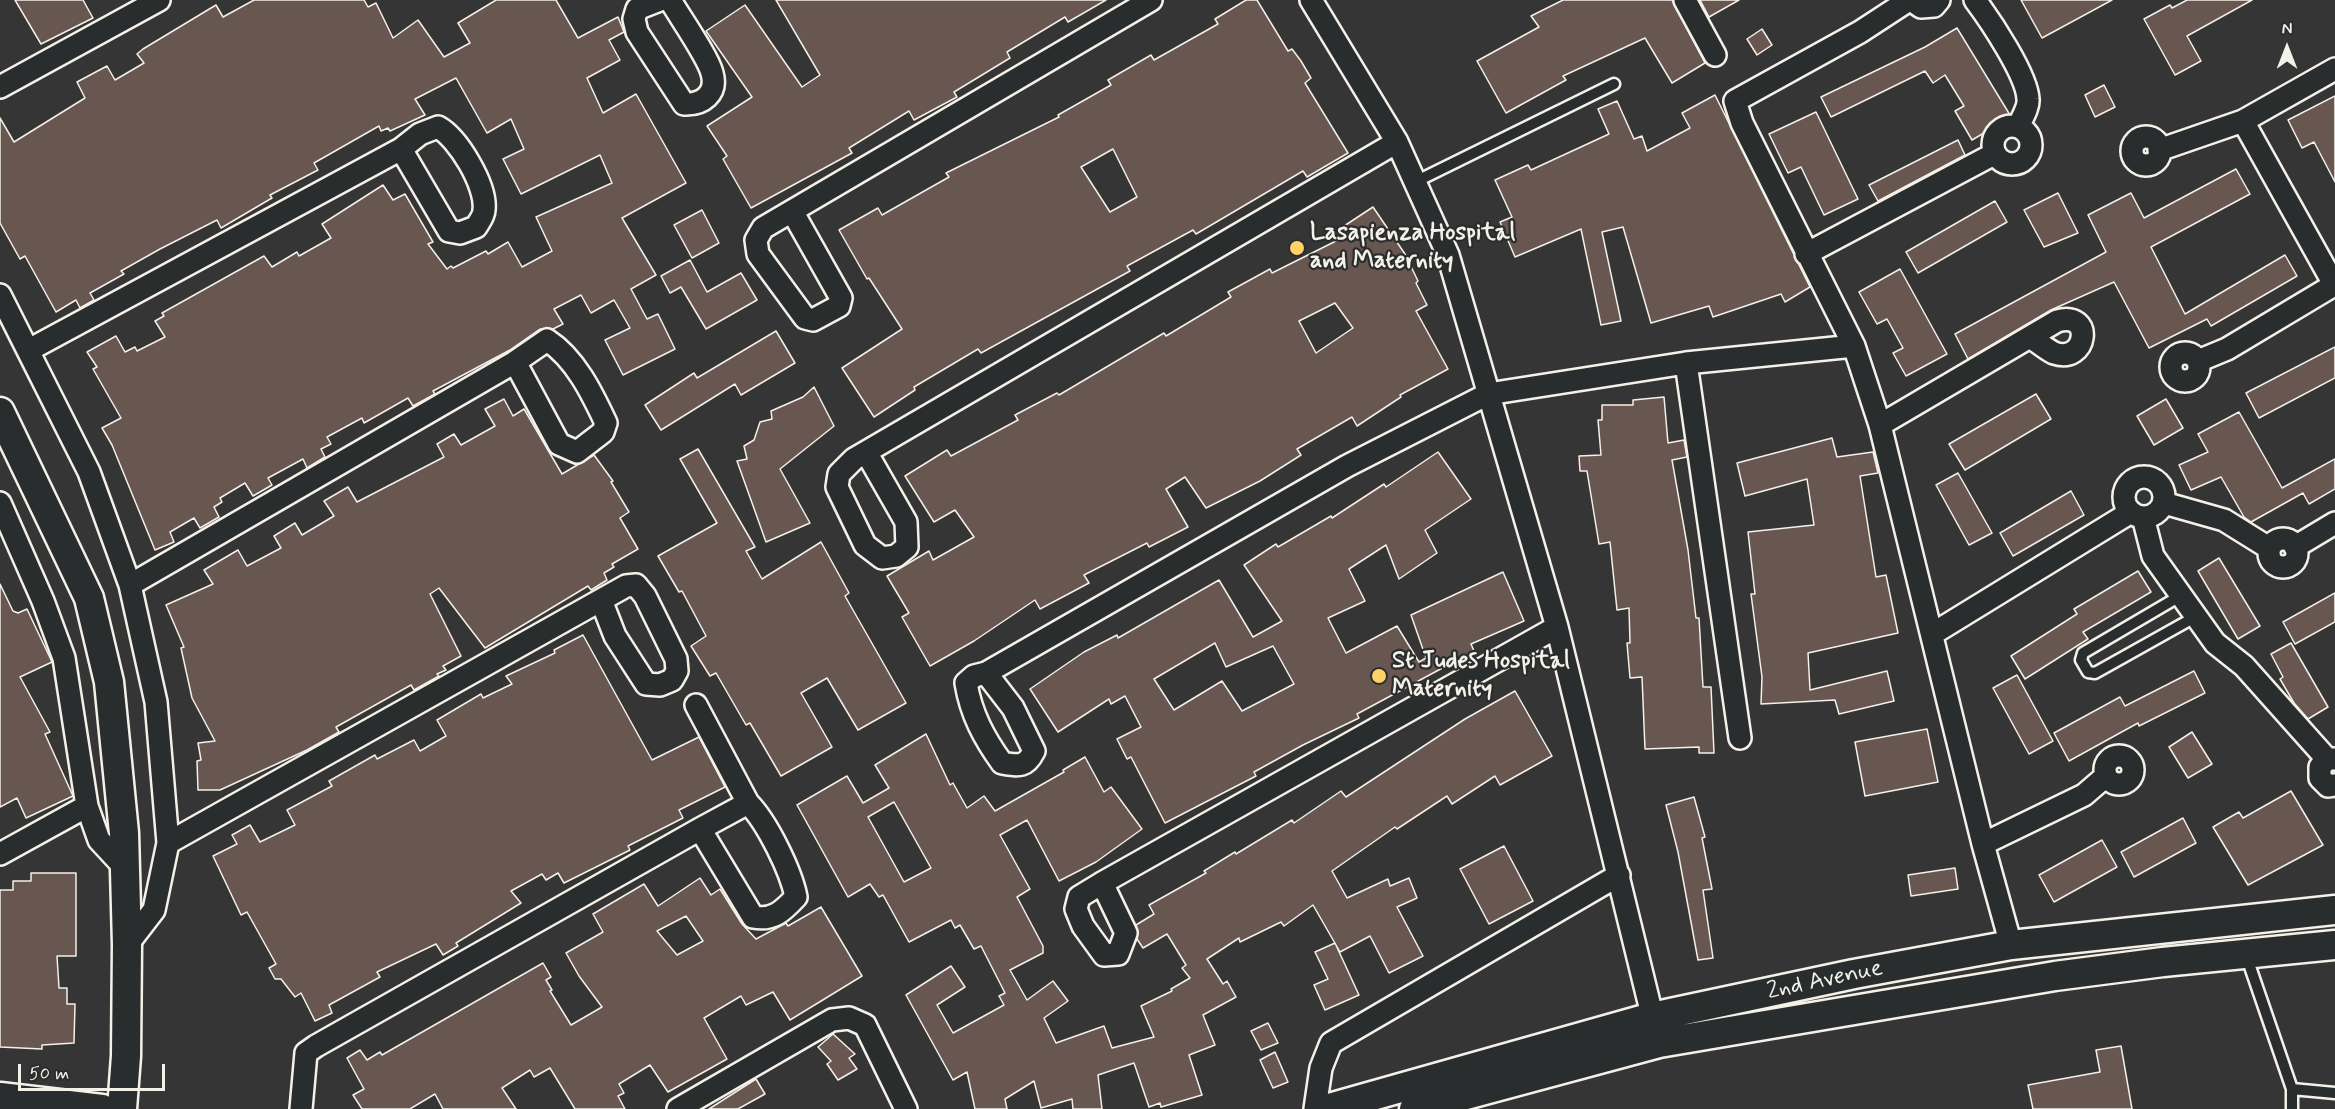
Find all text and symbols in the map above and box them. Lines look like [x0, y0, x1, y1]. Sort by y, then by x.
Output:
north arrow [2257, 18, 2317, 78]
text: N [2282, 19, 2292, 40]
place label: Lasapienza Hospital and Maternity [1310, 220, 1515, 276]
marker: Lasapienza Hospital and Maternity [1288, 239, 1306, 257]
place label: St Judes Hospital Maternity [1392, 648, 1570, 704]
marker: St Judes Hospital Maternity [1370, 667, 1388, 685]
street label: 2nd Avenue [1764, 955, 1886, 1007]
scale bar [21, 1052, 168, 1090]
text: 50 m [29, 1062, 69, 1086]

